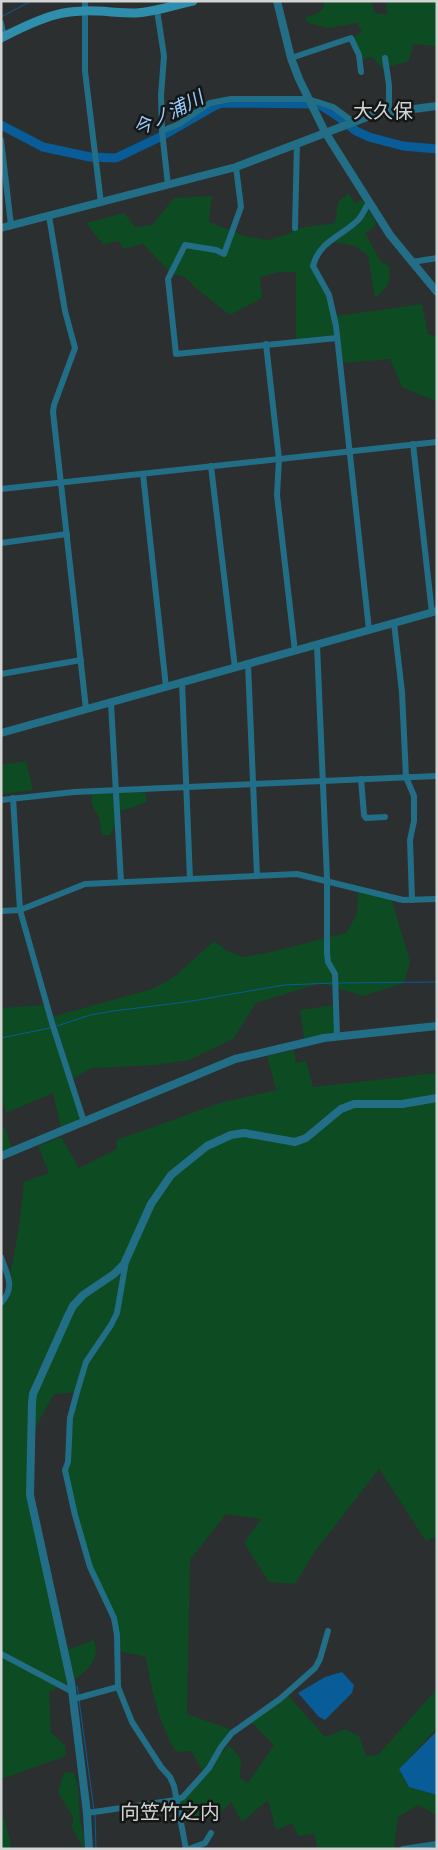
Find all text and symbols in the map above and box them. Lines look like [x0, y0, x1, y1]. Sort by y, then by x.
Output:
water label: 今ノ浦川 [130, 86, 209, 140]
district label: 大久保 [353, 100, 413, 122]
district label: 向笠竹之内 [120, 1801, 220, 1823]

